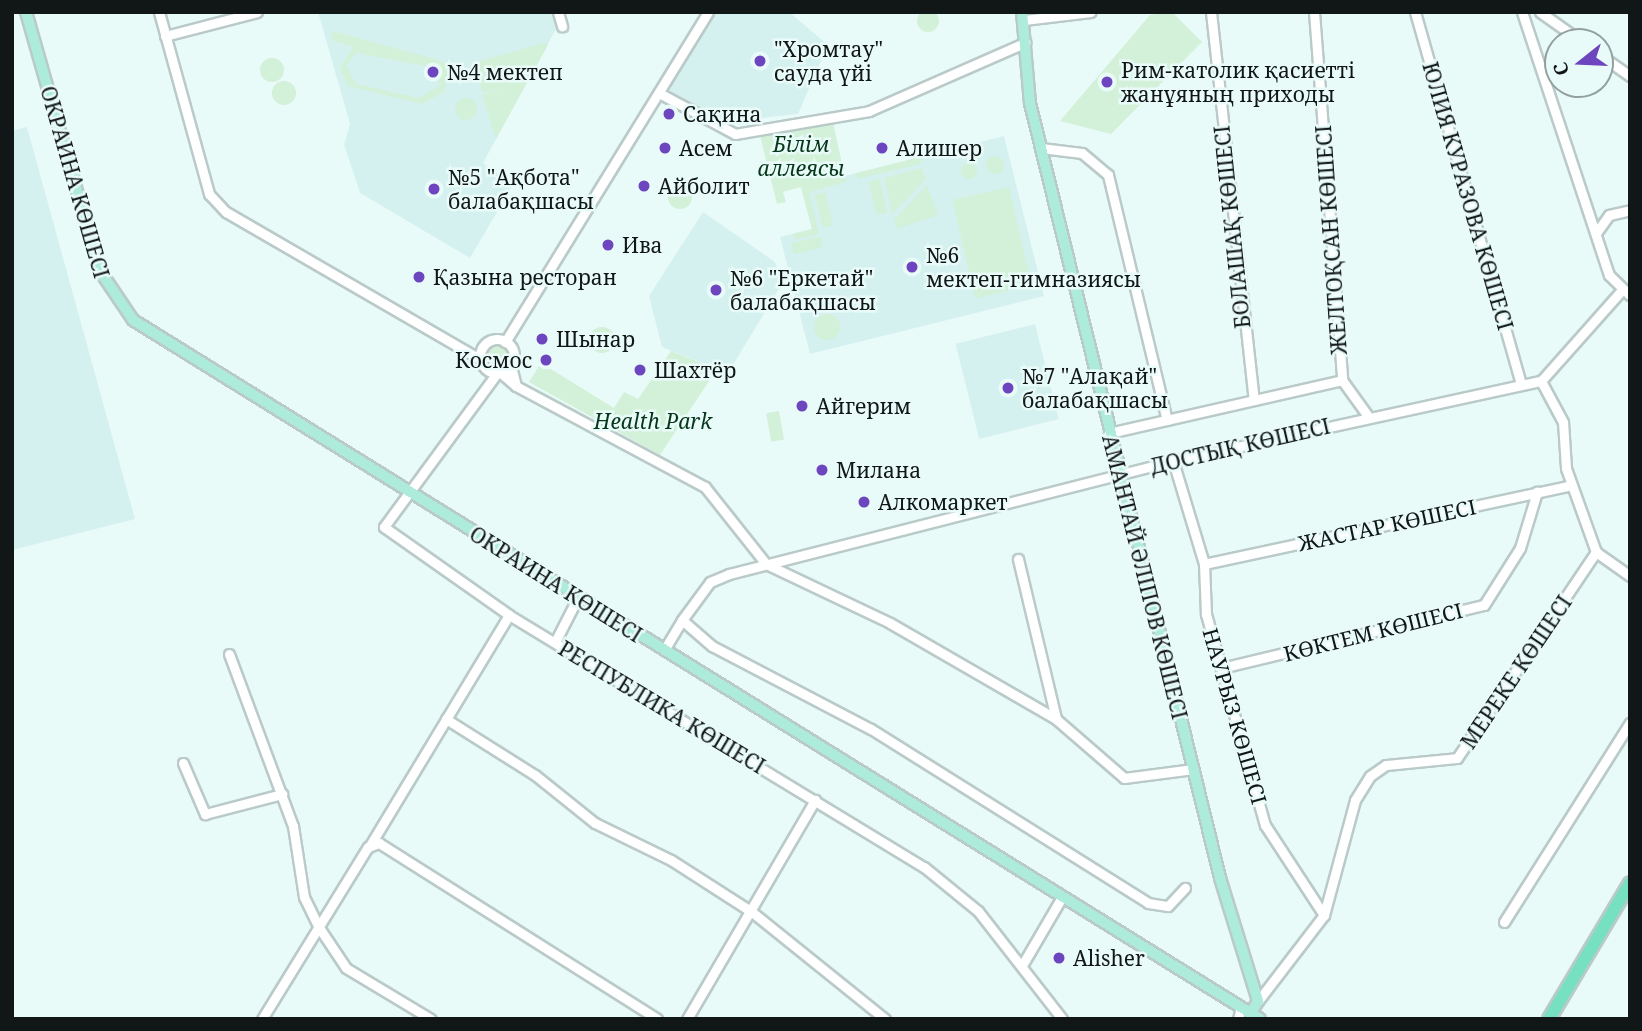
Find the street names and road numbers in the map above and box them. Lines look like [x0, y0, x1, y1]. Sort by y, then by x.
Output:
street label: ЮЛИЯ КУРАЗОВА КӨШЕСІ [1418, 59, 1518, 333]
street label: ОКРАИНА КӨШЕСІ [36, 83, 114, 281]
street label: БОЛАШАҚ КӨШЕСІ [1209, 124, 1255, 330]
street label: ЖЕЛТОҚСАН КӨШЕСІ [1310, 124, 1352, 356]
street label: ДОСТЫҚ КӨШЕСІ [1147, 413, 1333, 479]
street label: АМАНТАЙ ӘЛІПОВ КӨШЕСІ [1097, 432, 1193, 722]
street label: ЖАСТАР КӨШЕСІ [1296, 494, 1478, 556]
street label: ОКРАИНА КӨШЕСІ [465, 521, 647, 647]
street label: МЕРЕКЕ КӨШЕСІ [1455, 591, 1577, 753]
street label: КӨКТЕМ КӨШЕСІ [1281, 598, 1465, 666]
street label: НАУРЫЗ КӨШЕСІ [1198, 625, 1272, 807]
street label: РЕСПУБЛИКА КӨШЕСІ [554, 635, 770, 779]

